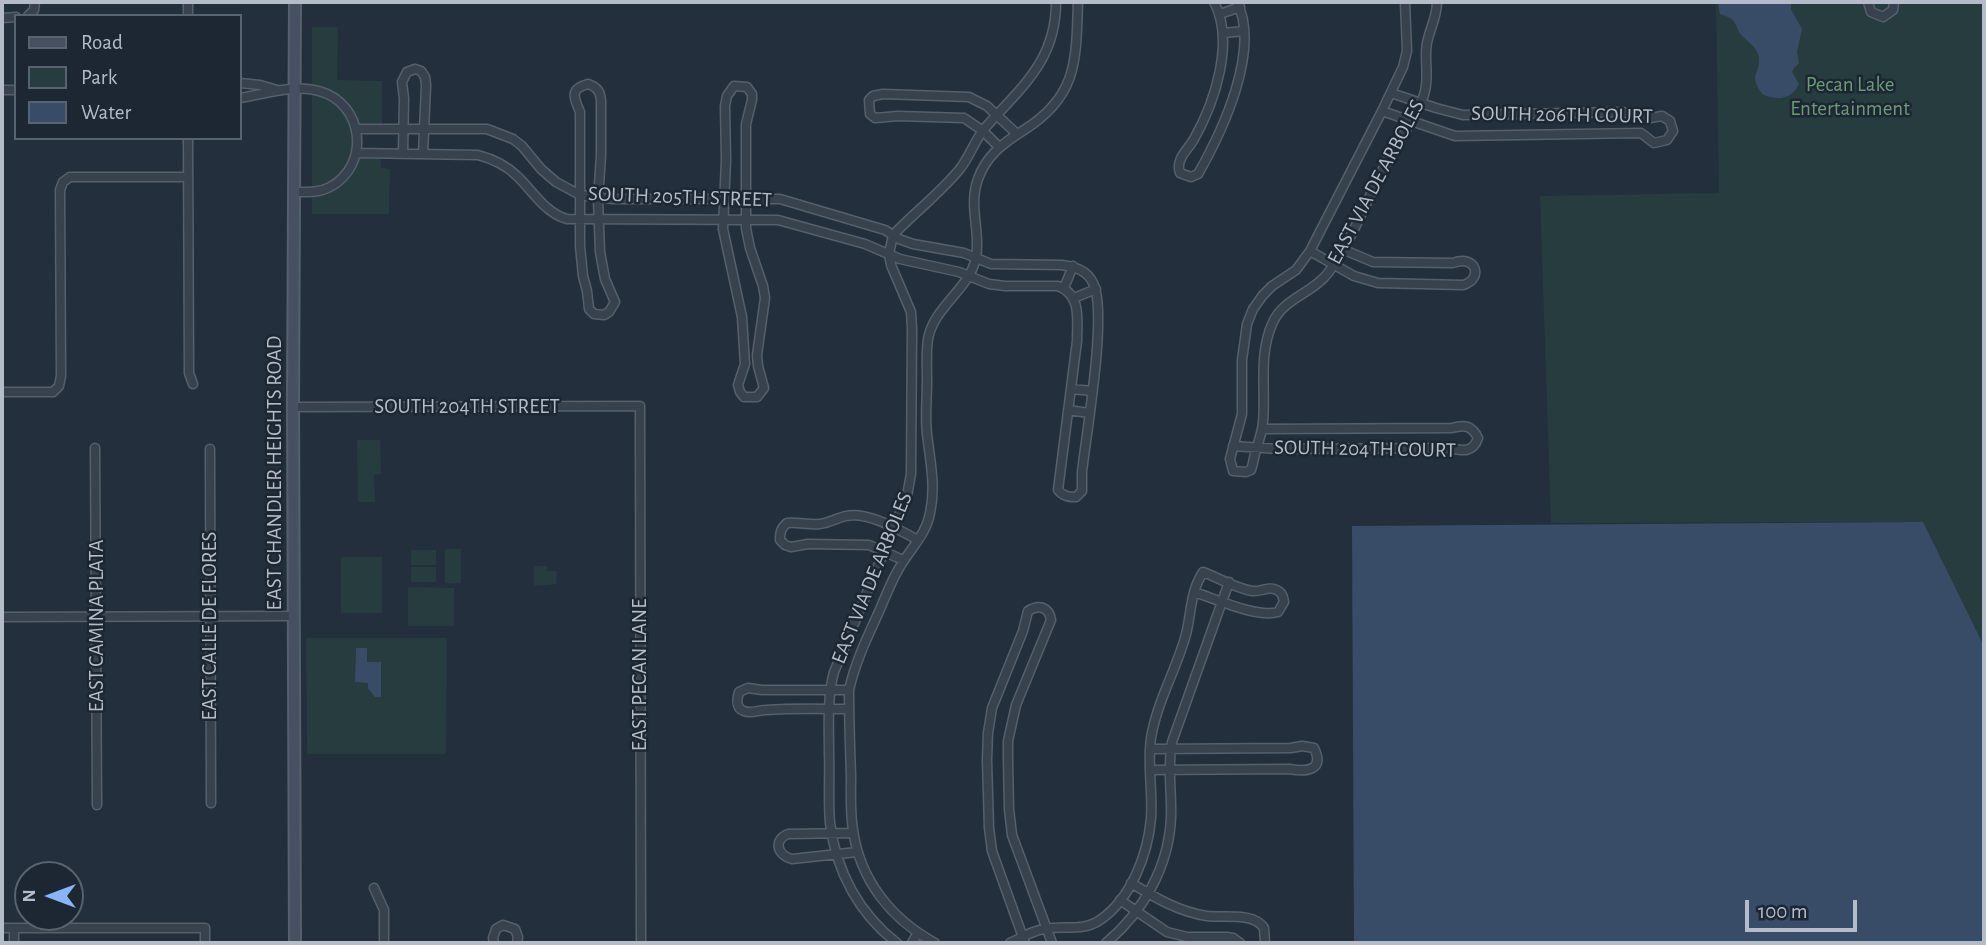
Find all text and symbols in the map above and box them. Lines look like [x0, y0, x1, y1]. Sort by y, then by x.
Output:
legend [14, 14, 242, 140]
text: Road [81, 32, 123, 53]
text: Park [81, 67, 117, 88]
park label: Pecan Lake Entertainment [1790, 72, 1910, 122]
street label: EAST VIA DE ARBOLES [1322, 95, 1430, 269]
street label: SOUTH 206TH COURT [1471, 101, 1653, 129]
text: Water [81, 102, 131, 123]
street label: SOUTH 205TH STREET [588, 181, 772, 213]
street label: EAST CHANDLER HEIGHTS ROAD [262, 336, 288, 610]
street label: SOUTH 204TH STREET [374, 394, 560, 420]
street label: SOUTH 204TH COURT [1274, 435, 1456, 463]
street label: EAST VIA DE ARBOLES [826, 488, 918, 668]
street label: EAST CALLE DE FLORES [197, 532, 223, 720]
street label: EAST CAMINA PLATA [84, 540, 110, 712]
street label: EAST PECAN LANE [627, 599, 653, 751]
north arrow [14, 861, 84, 931]
scale bar [1748, 886, 1860, 930]
text: N [20, 889, 39, 903]
text: 100 m [1758, 901, 1808, 922]

